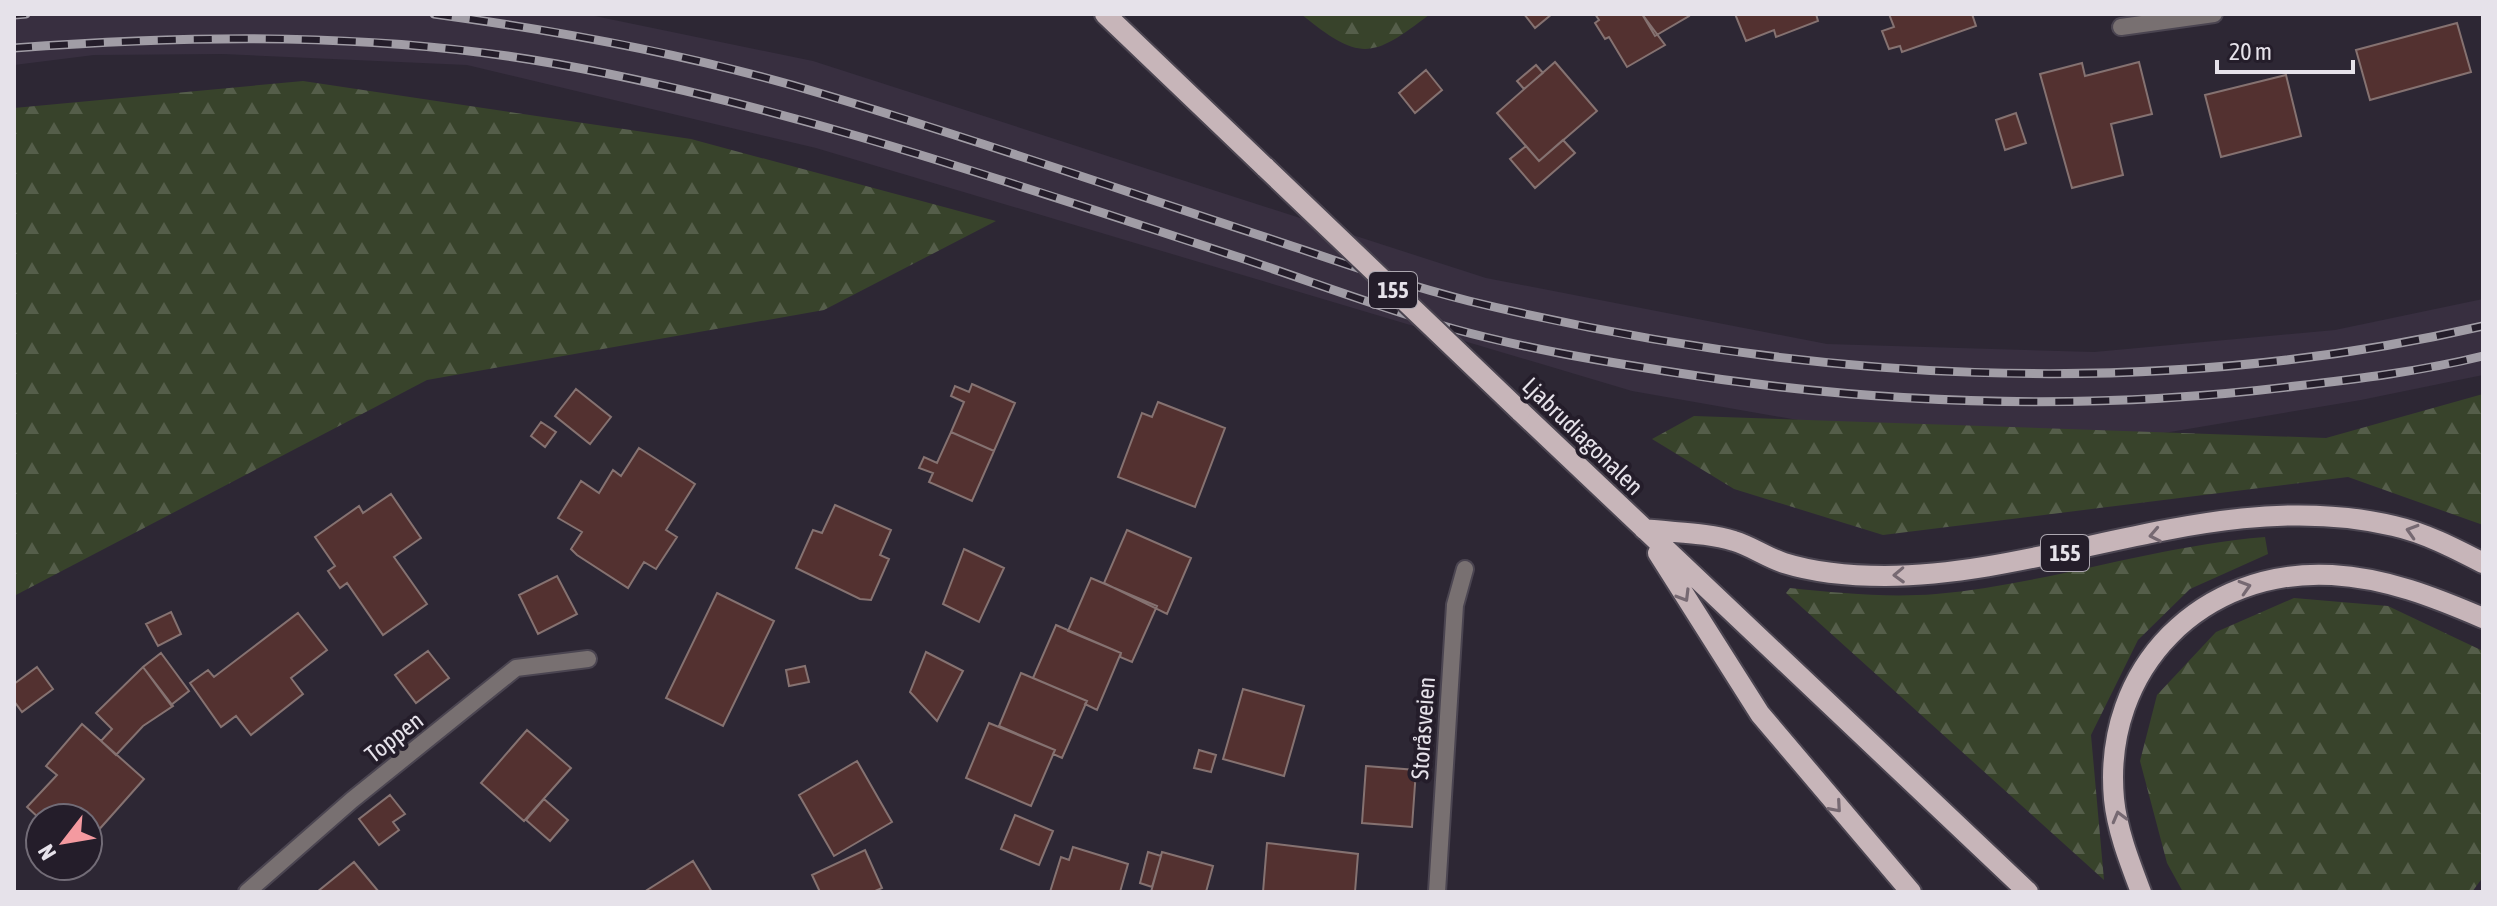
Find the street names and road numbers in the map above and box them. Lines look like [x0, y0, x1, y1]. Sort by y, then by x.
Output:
road number: 155 [1369, 272, 1417, 308]
street label: Ljabrudiagonalen [1517, 372, 1649, 500]
road number: 155 [2041, 535, 2089, 571]
street label: Storåsveien [1406, 676, 1440, 780]
street label: Toppen [360, 706, 428, 768]

